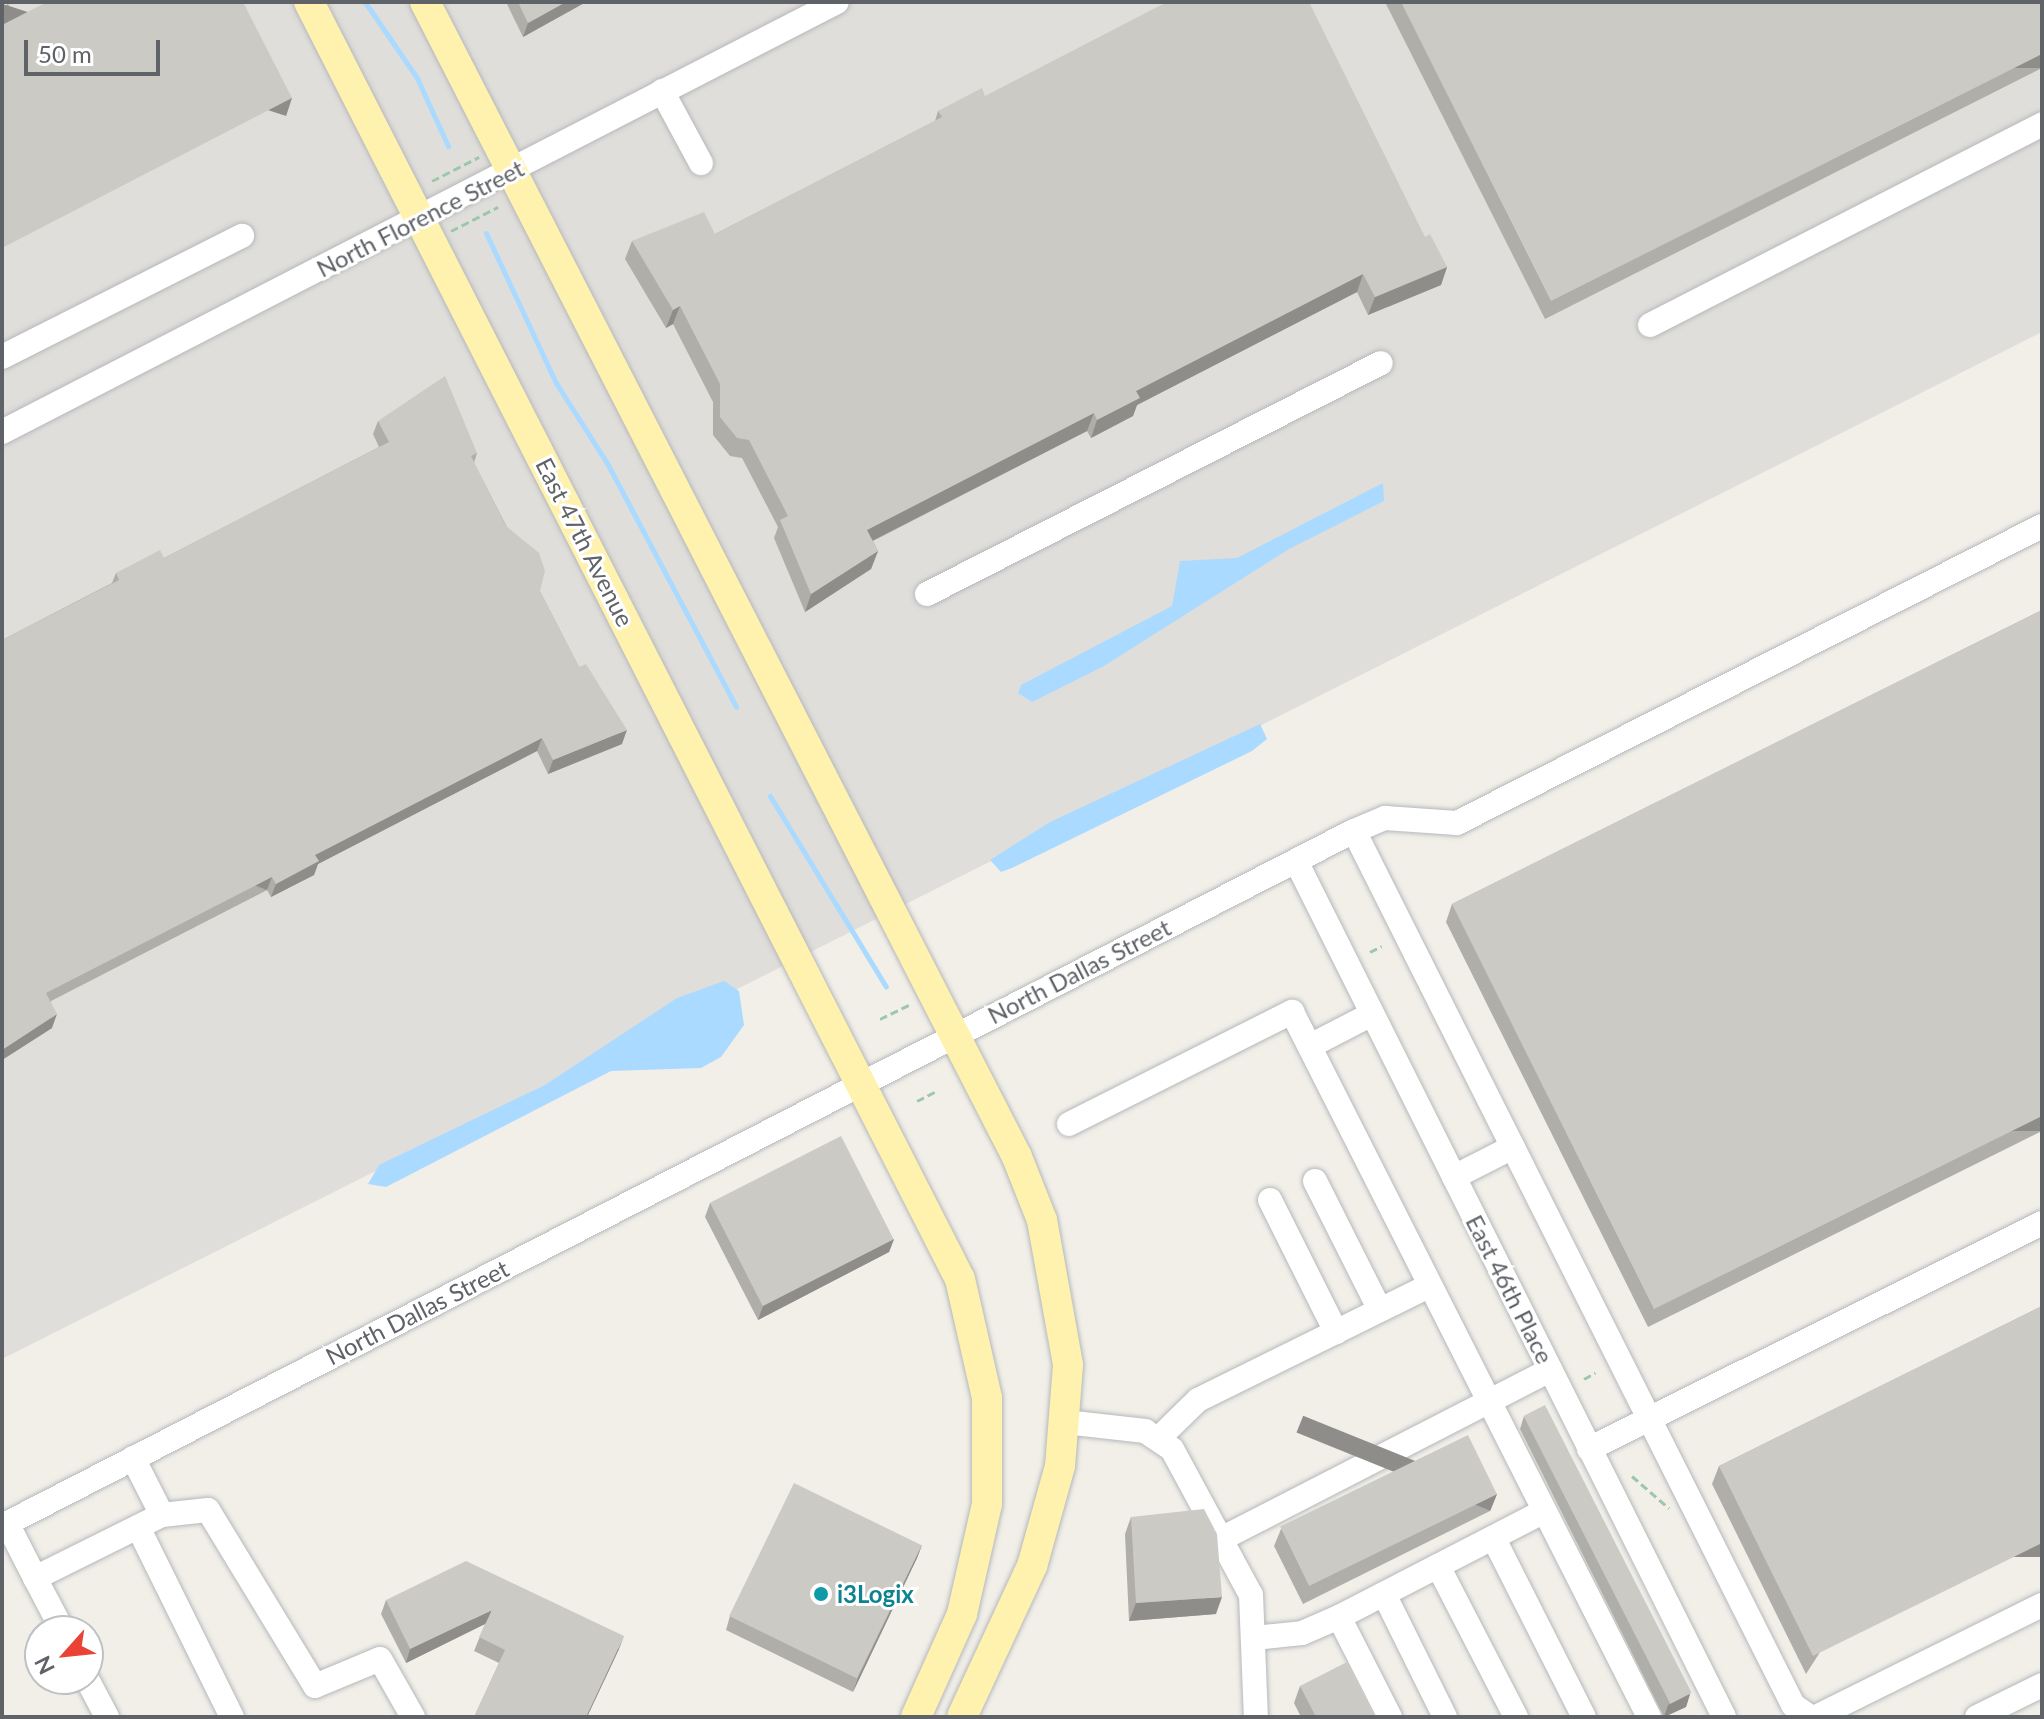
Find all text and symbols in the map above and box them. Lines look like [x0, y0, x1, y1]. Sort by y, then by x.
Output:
scale bar [28, 24, 164, 74]
text: 50 m [38, 39, 92, 68]
street label: North Florence Street [312, 153, 528, 283]
street label: East 47th Avenue [530, 453, 640, 631]
street label: North Dallas Street [983, 912, 1175, 1030]
street label: East 46th Place [1460, 1210, 1560, 1368]
street label: North Dallas Street [321, 1253, 513, 1371]
place label: i3Logix [837, 1580, 914, 1608]
marker: i3Logix [812, 1585, 830, 1603]
north arrow [24, 1615, 104, 1695]
text: N [28, 1652, 60, 1679]

